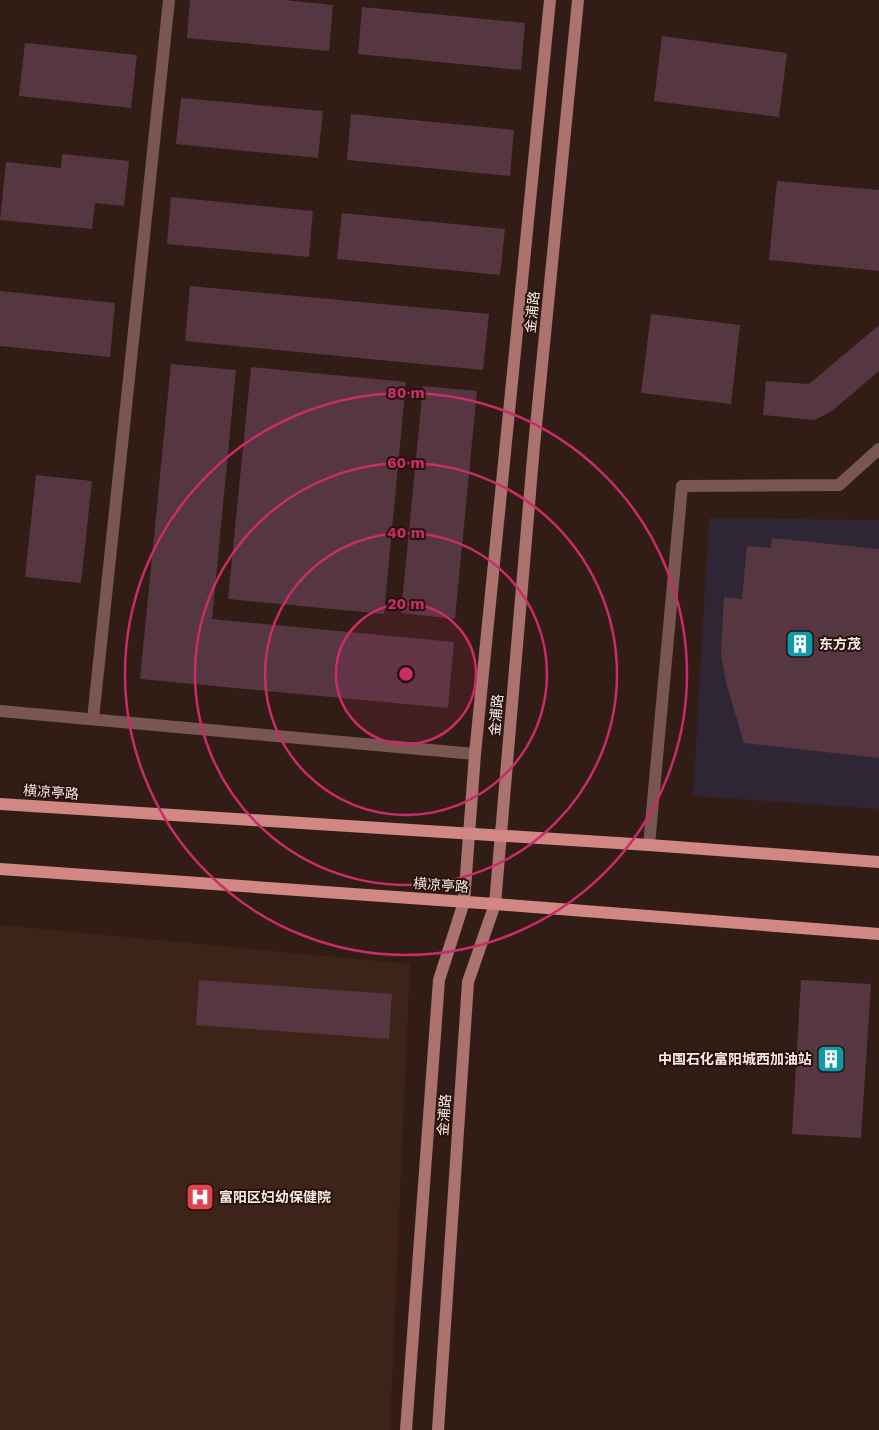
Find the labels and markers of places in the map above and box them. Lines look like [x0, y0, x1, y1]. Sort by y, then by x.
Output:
building icon: 东方茂 [785, 629, 815, 659]
place label: 东方茂 [819, 636, 861, 652]
centre of rings [397, 665, 415, 683]
building icon: 中国石化富阳城西加油站 [816, 1044, 846, 1074]
place label: 中国石化富阳城西加油站 [658, 1051, 812, 1067]
hospital icon: 富阳区妇幼保健院 [185, 1182, 215, 1212]
place label: 富阳区妇幼保健院 [219, 1189, 331, 1205]

